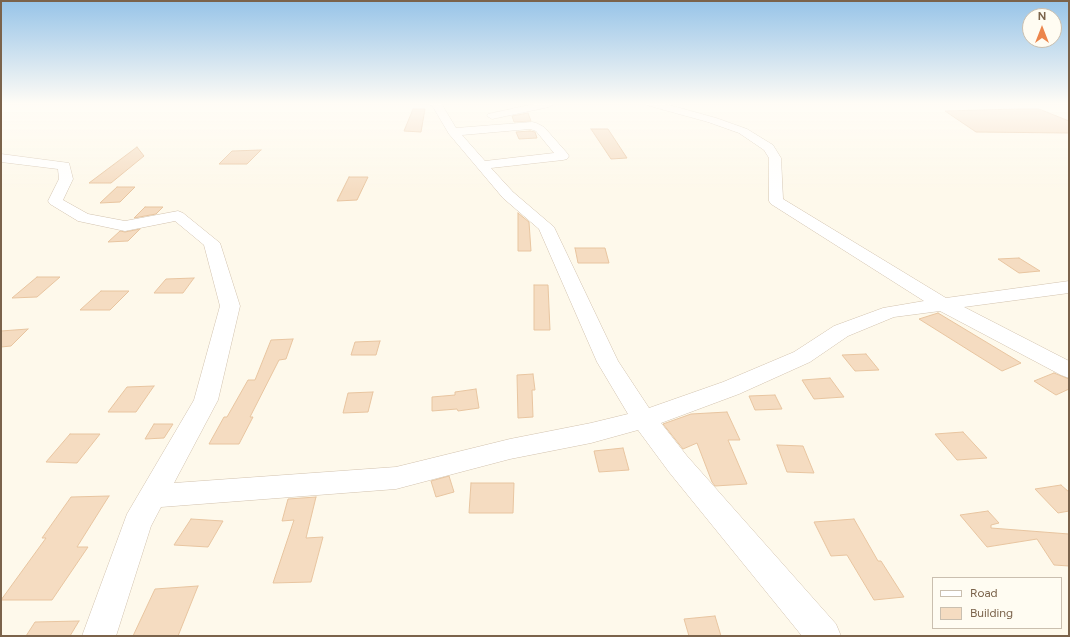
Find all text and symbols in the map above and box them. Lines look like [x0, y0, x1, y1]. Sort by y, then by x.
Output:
north arrow [1022, 8, 1062, 48]
text: N [1038, 10, 1046, 23]
legend [932, 577, 1062, 629]
text: Road [970, 586, 998, 600]
text: Building [970, 606, 1013, 620]

